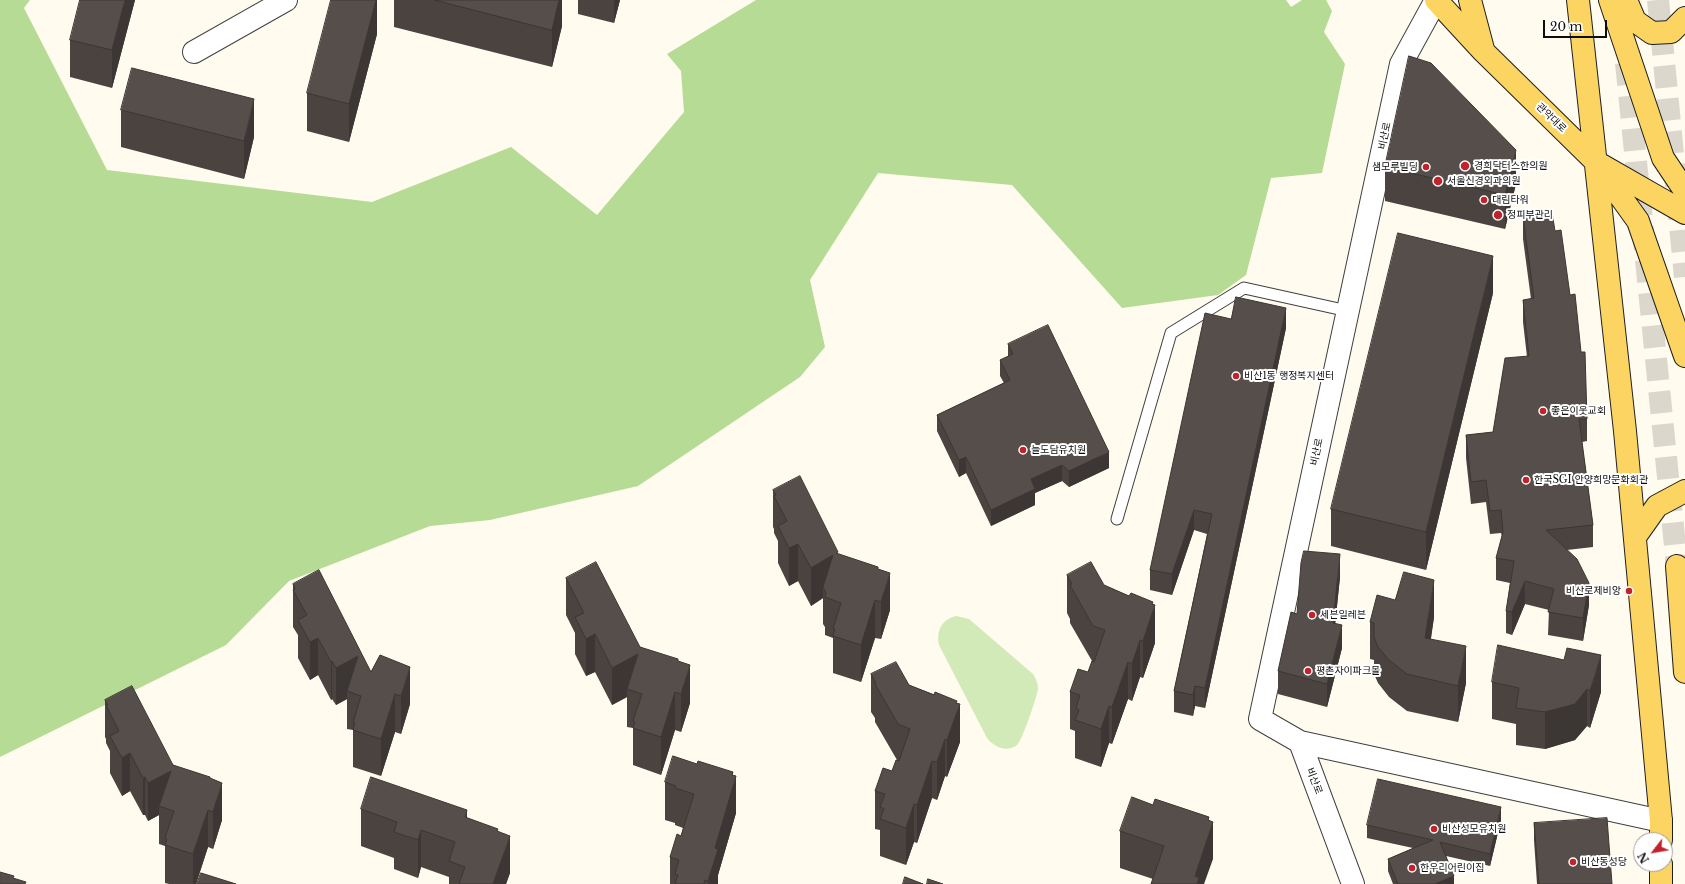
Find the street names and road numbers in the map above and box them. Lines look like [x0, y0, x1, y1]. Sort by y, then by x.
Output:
street label: 관악대로 [1534, 101, 1568, 135]
street label: 비산로 [1376, 121, 1394, 151]
street label: 비산로 [1308, 437, 1326, 467]
street label: 비산로 [1303, 766, 1325, 796]

